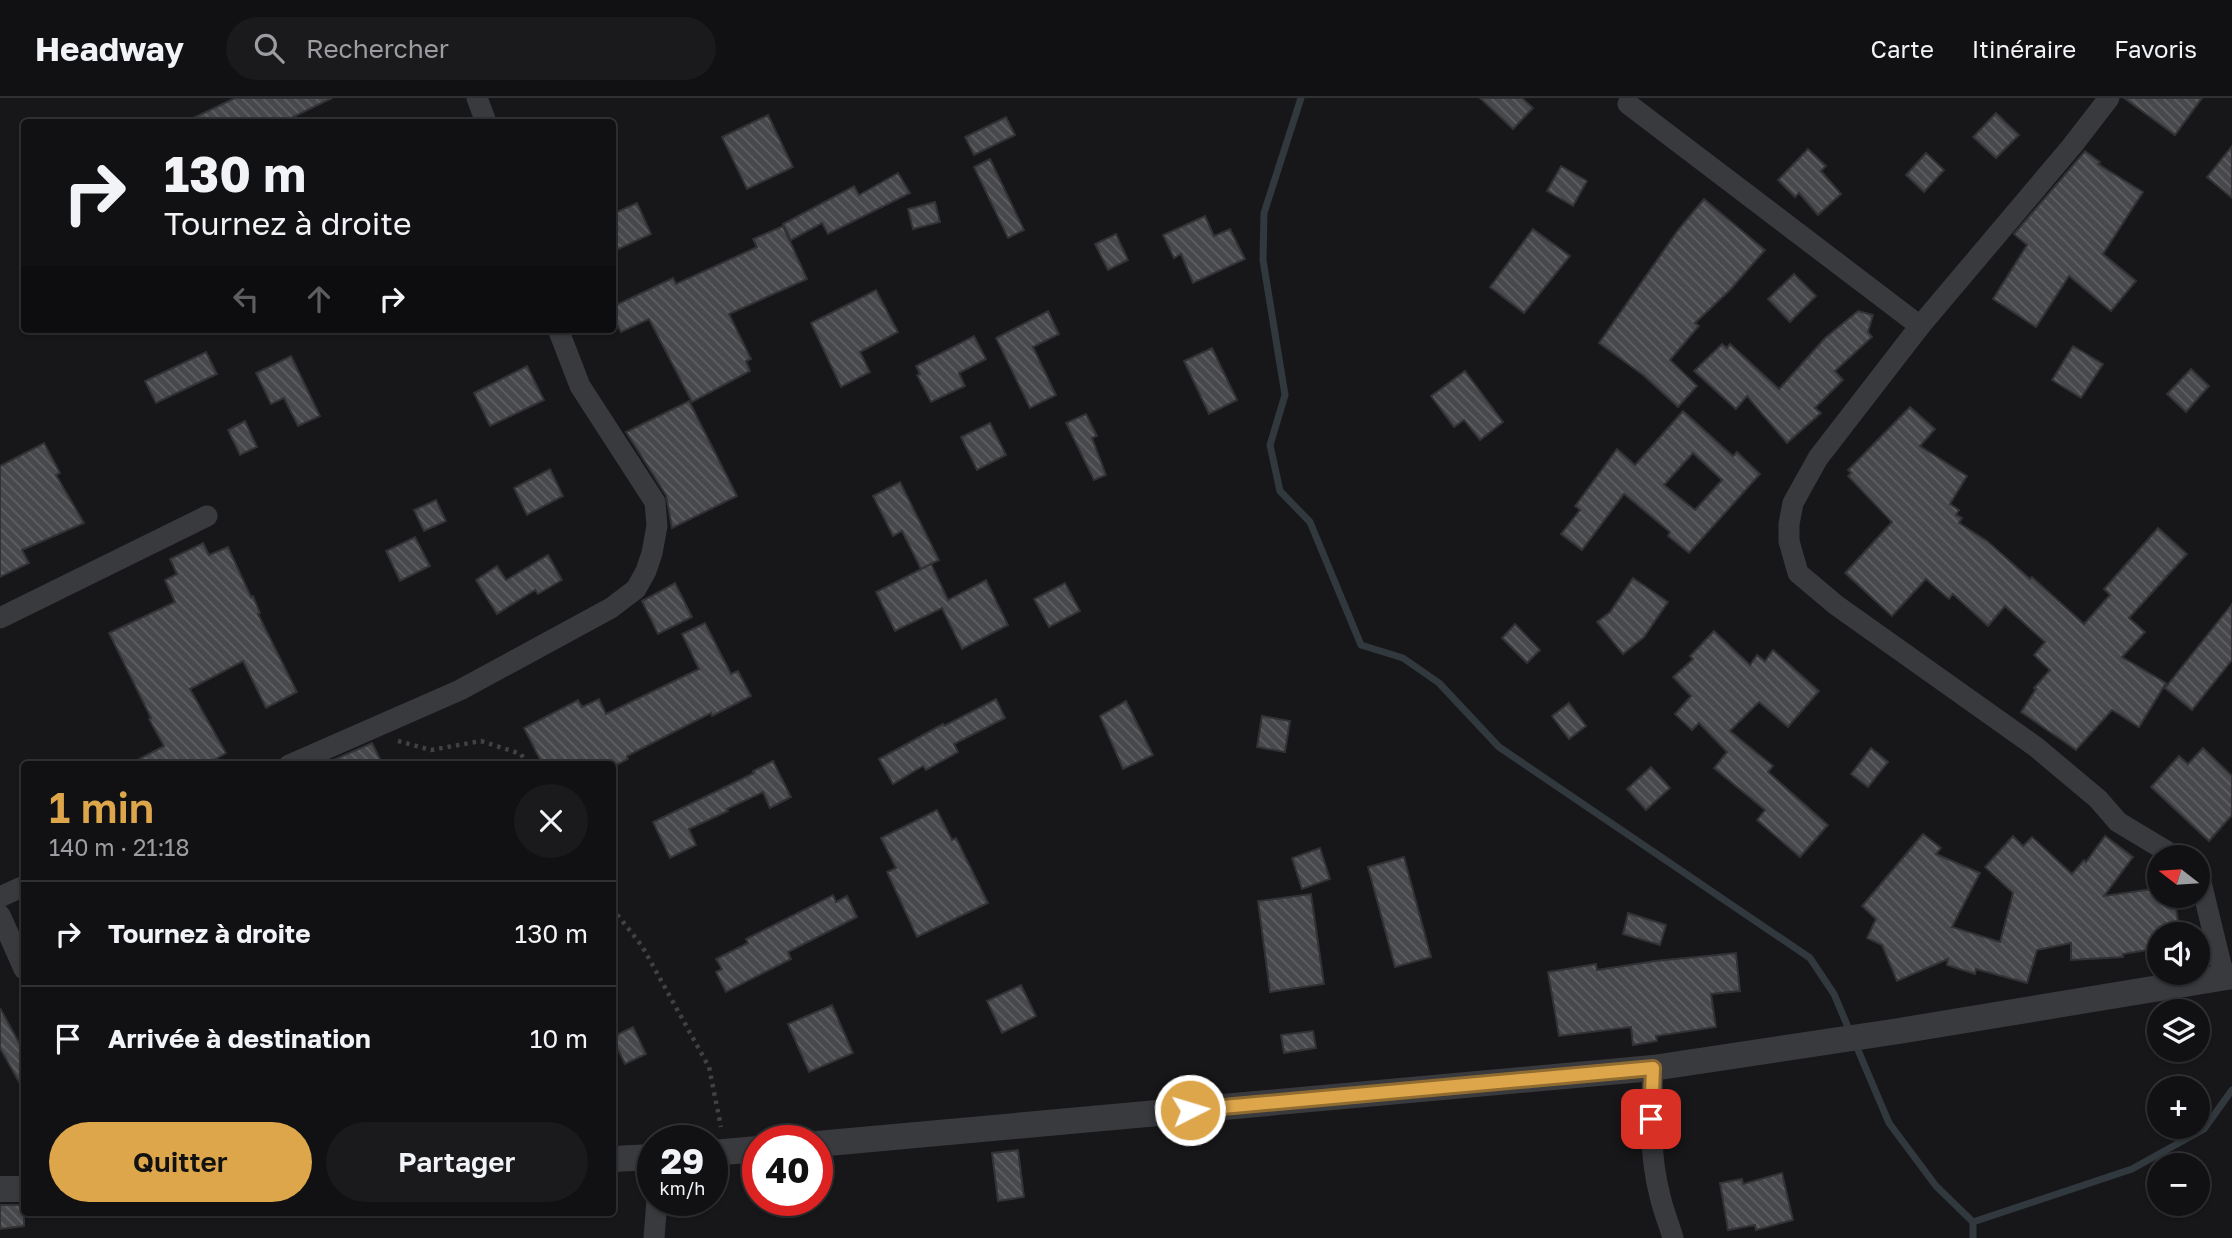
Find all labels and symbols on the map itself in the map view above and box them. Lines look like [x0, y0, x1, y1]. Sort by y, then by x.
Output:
north arrow [2147, 845, 2210, 908]
position arrow [1153, 1073, 1227, 1147]
pin [1621, 1089, 1681, 1149]
speed limit sign: 40 [742, 1125, 833, 1216]

